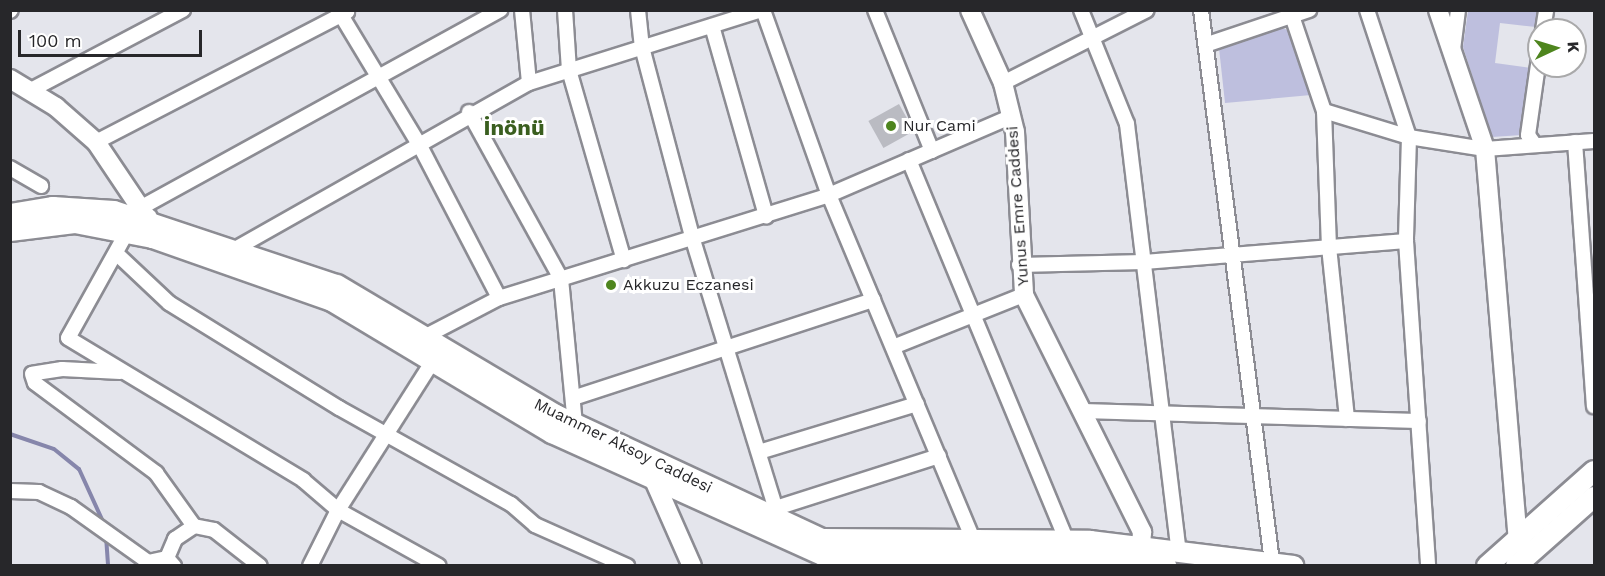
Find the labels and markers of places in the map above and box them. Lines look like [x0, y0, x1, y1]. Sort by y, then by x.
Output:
place label: Nur Cami [903, 116, 976, 136]
marker: Nur Cami [884, 119, 898, 133]
place label: Akkuzu Eczanesi [623, 275, 754, 295]
marker: Akkuzu Eczanesi [604, 278, 618, 292]

